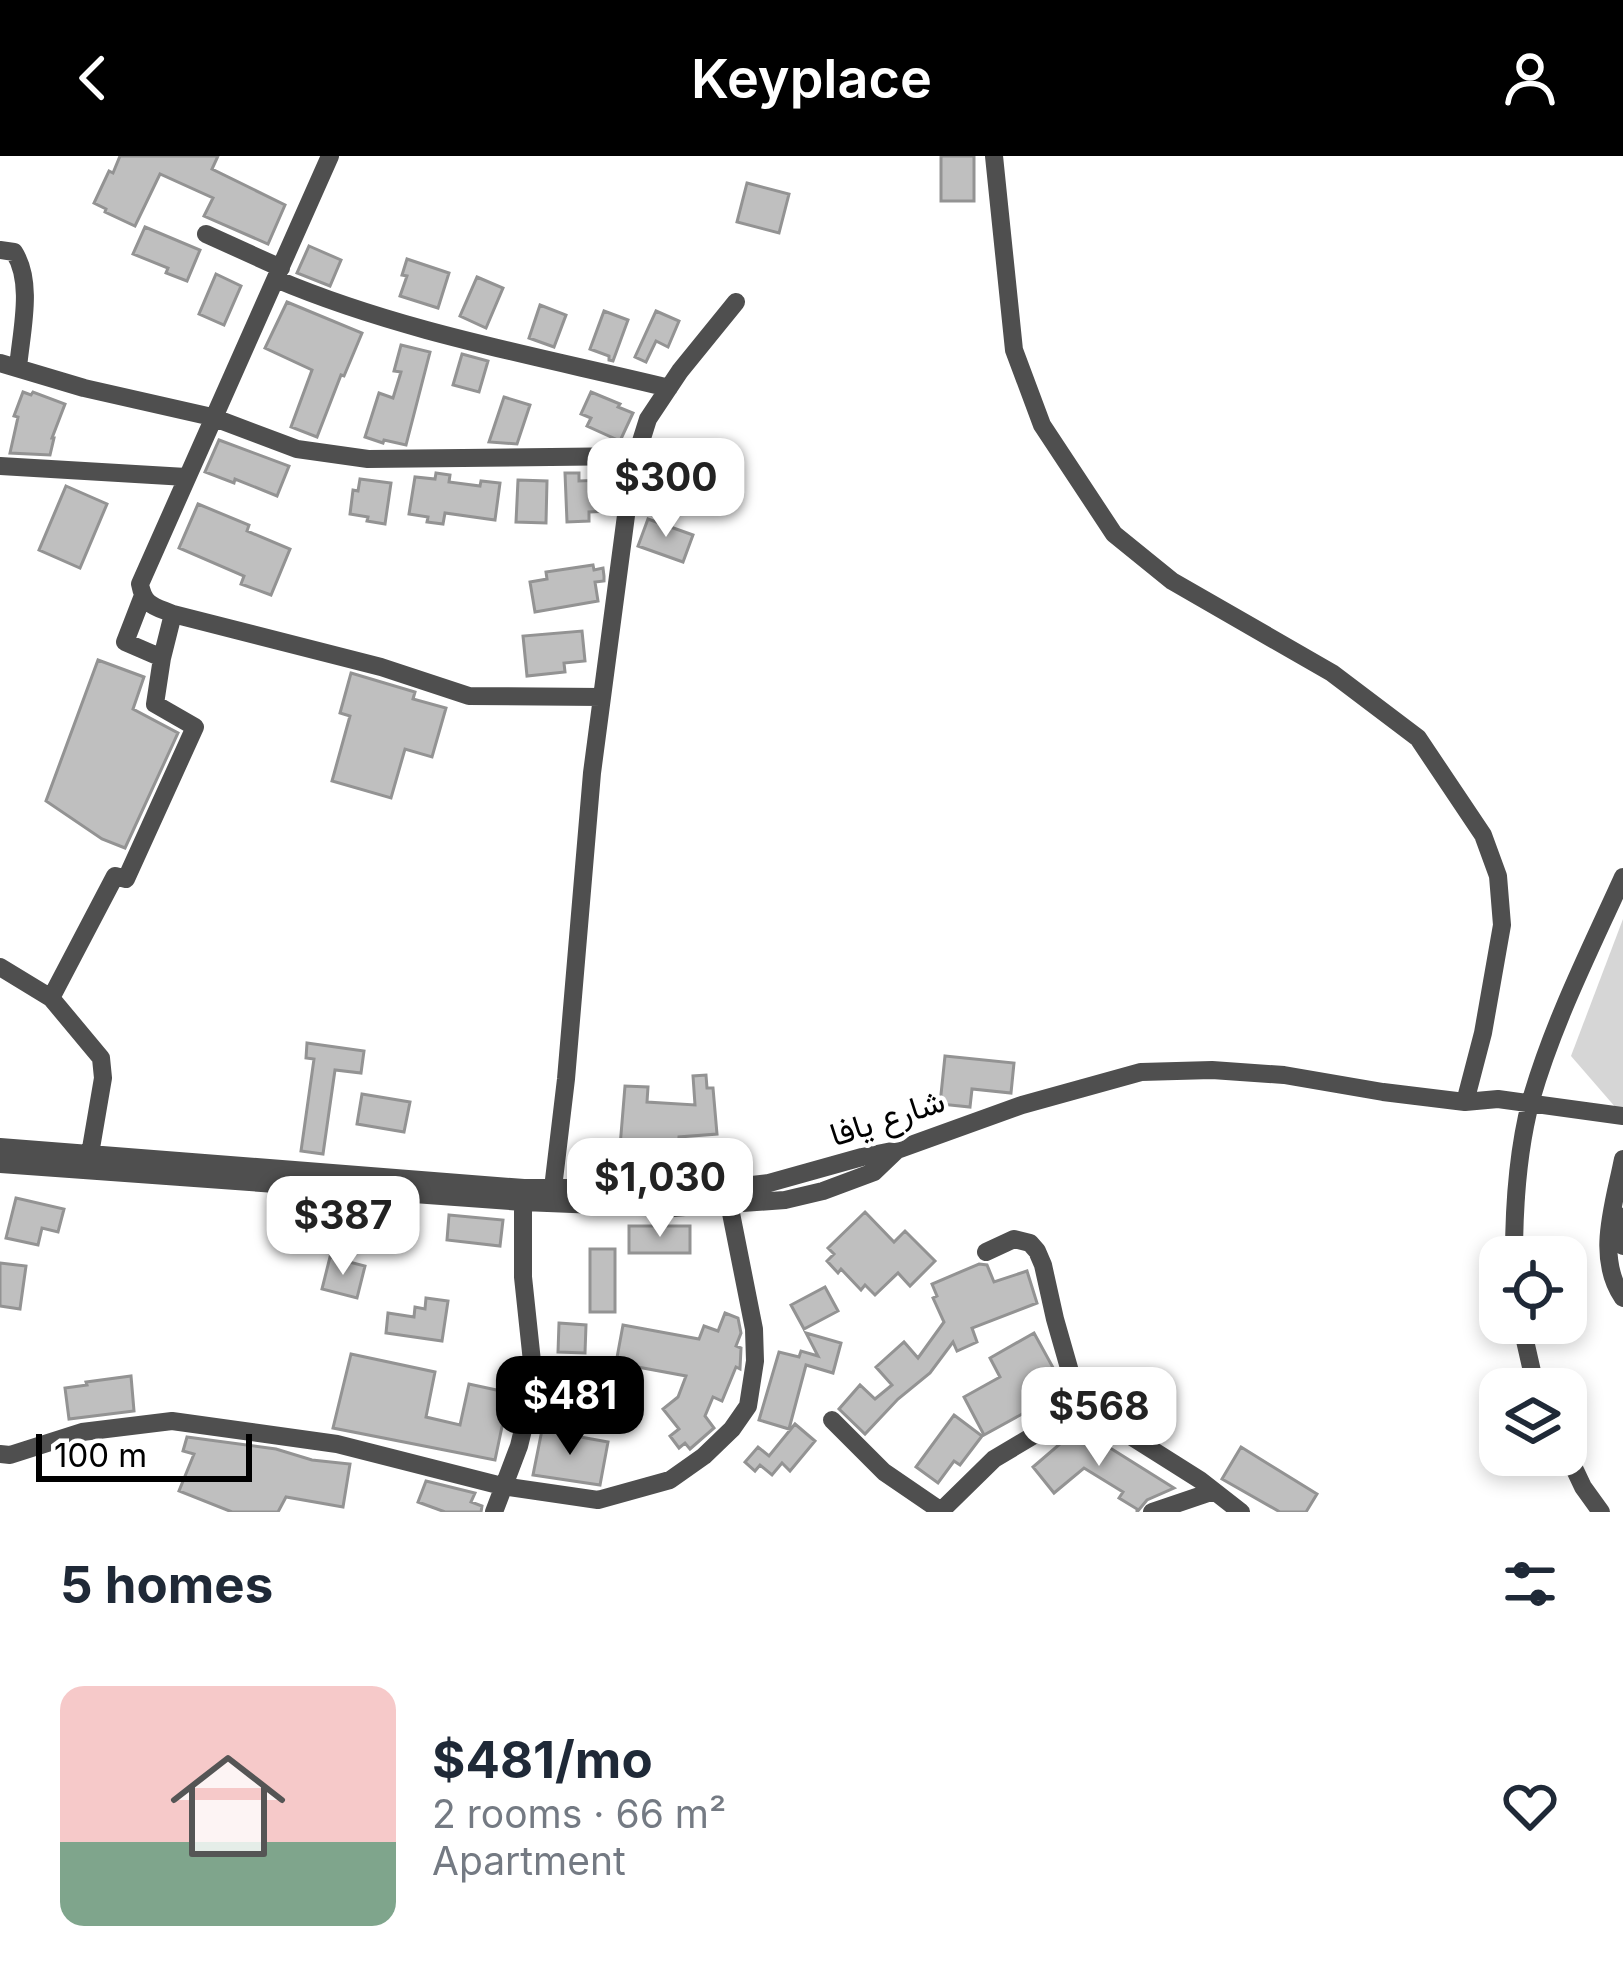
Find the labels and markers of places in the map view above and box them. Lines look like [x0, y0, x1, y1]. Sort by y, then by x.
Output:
pin: $300 [595, 438, 737, 540]
pin: $1,030 [562, 1138, 758, 1240]
pin: $387 [272, 1176, 414, 1278]
pin: $481 [499, 1356, 641, 1458]
pin: $568 [1028, 1367, 1170, 1469]

